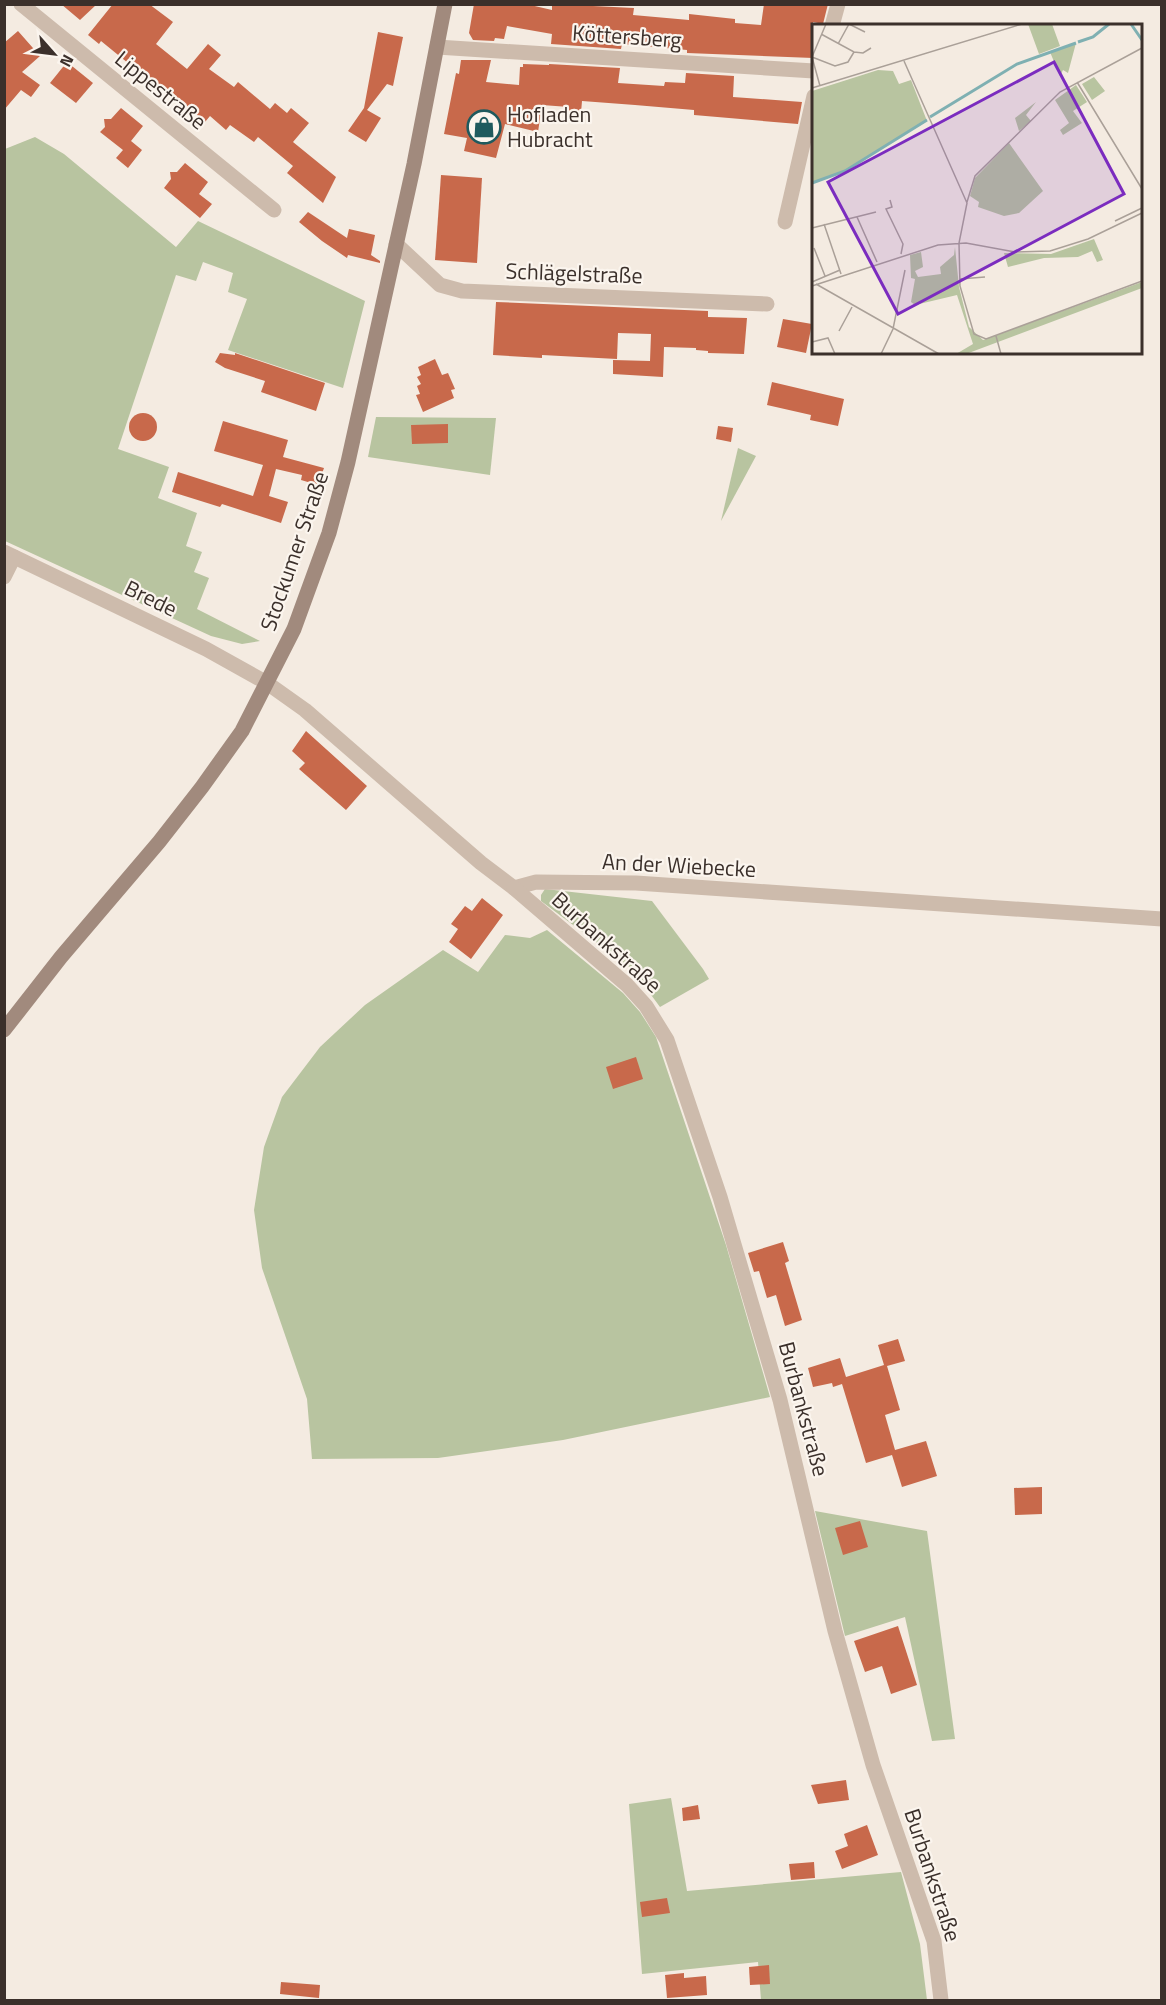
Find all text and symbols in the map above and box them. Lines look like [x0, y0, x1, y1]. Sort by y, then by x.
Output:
street label: Köttersberg [571, 15, 683, 57]
north arrow [24, 24, 84, 84]
inset map [812, 24, 1142, 354]
street label: Lippestraße [108, 42, 214, 138]
text: N [54, 51, 80, 72]
place label: Hofladen Hubracht [507, 97, 593, 156]
shop icon: Hofladen Hubracht [466, 109, 502, 145]
street label: Schlägelstraße [505, 254, 643, 292]
street label: Stockumer Straße [251, 467, 337, 635]
street label: Brede [119, 571, 183, 625]
street label: An der Wiebecke [601, 844, 757, 886]
street label: Burbankstraße [544, 883, 670, 1001]
street label: Burbankstraße [770, 1338, 838, 1480]
street label: Burbankstraße [895, 1804, 971, 1946]

